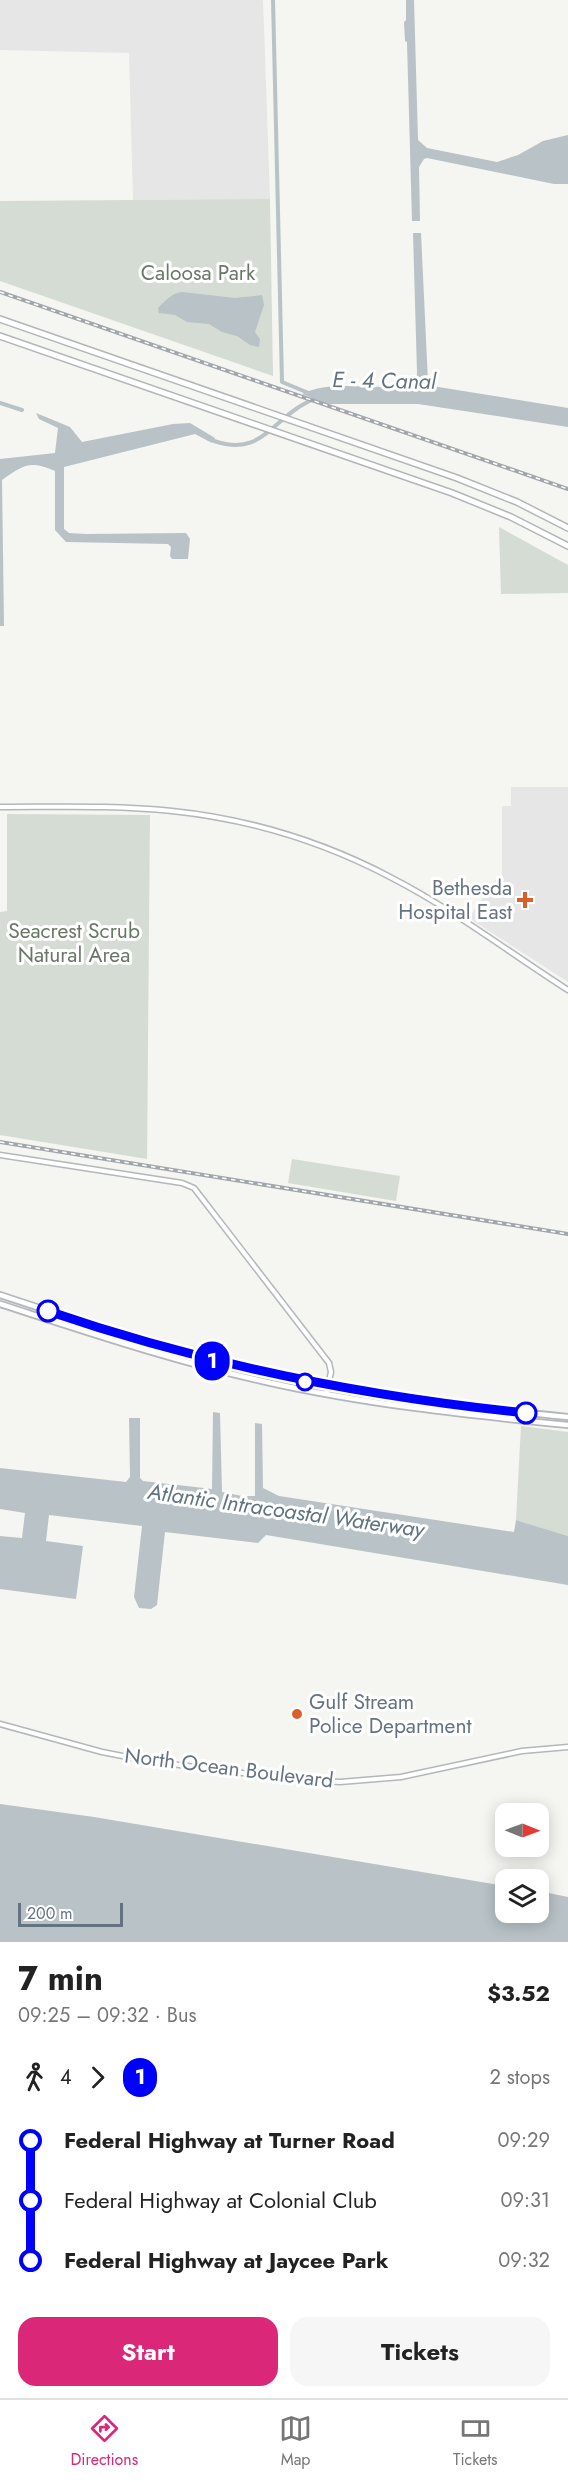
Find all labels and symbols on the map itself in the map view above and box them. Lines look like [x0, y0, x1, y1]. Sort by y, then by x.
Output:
park label: Caloosa Park [141, 258, 256, 288]
water label: E - 4 Canal [332, 363, 437, 397]
place label: Bethesda Hospital East [398, 873, 512, 927]
marker: Bethesda Hospital East [516, 891, 534, 909]
park label: Seacrest Scrub Natural Area [8, 916, 140, 970]
unlabelled marker [37, 1300, 59, 1322]
line badge: 1 [192, 1342, 232, 1380]
unlabelled marker [296, 1373, 314, 1391]
unlabelled marker [515, 1402, 537, 1424]
water label: Atlantic Intracoastal Waterway [145, 1475, 428, 1545]
place label: Gulf Stream Police Department [309, 1687, 471, 1741]
marker: Gulf Stream Police Department [290, 1707, 304, 1721]
street label: North Ocean Boulevard [123, 1740, 335, 1796]
north arrow [495, 1803, 549, 1857]
scale bar [18, 1900, 123, 1928]

